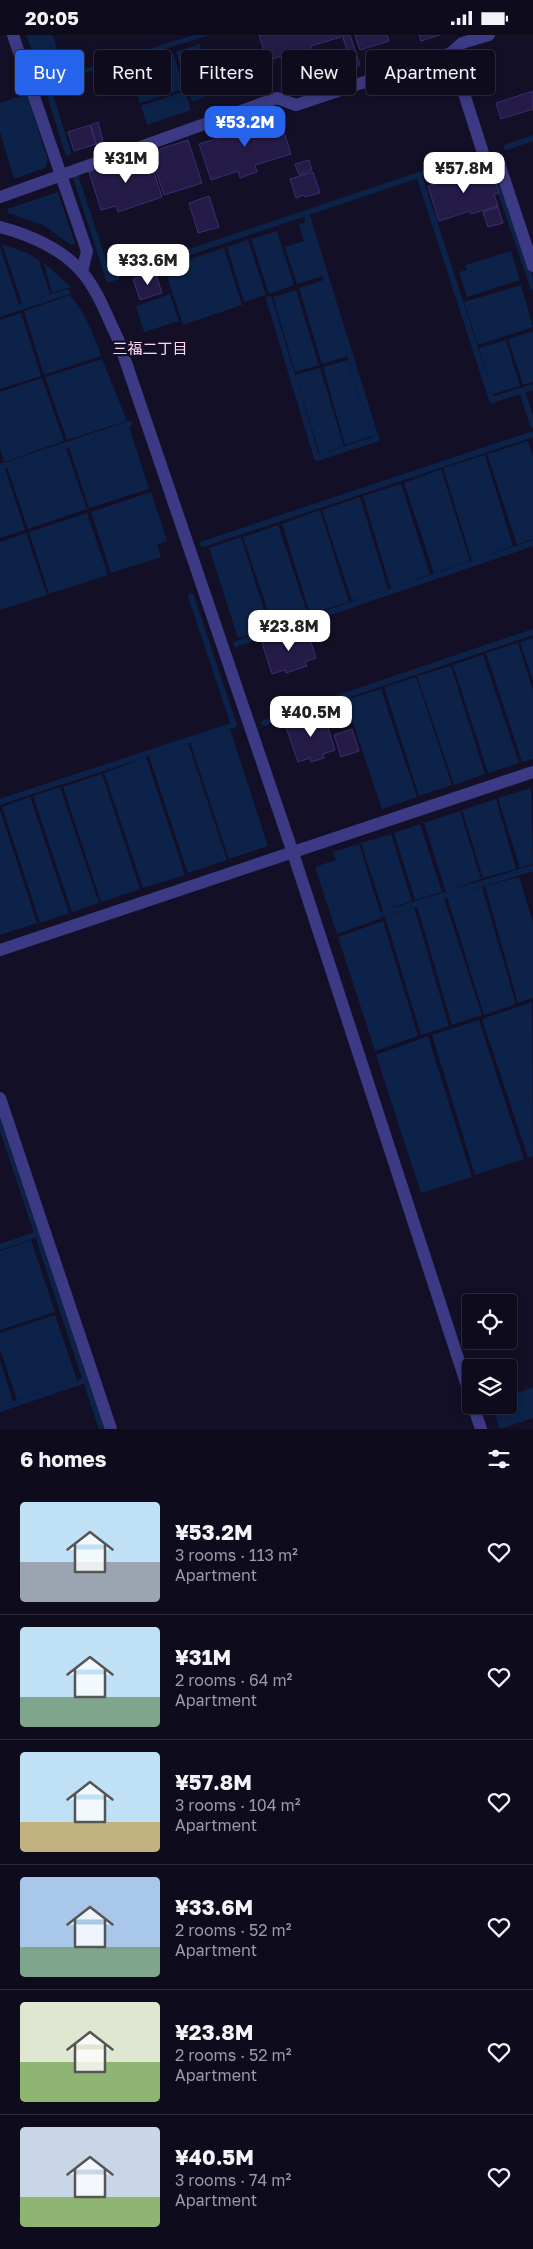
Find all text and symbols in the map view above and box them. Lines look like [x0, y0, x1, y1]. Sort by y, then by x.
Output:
text: 20:05 [25, 6, 79, 29]
chip: Buy [15, 50, 84, 95]
chip: Rent [94, 50, 171, 95]
chip: Filters [181, 50, 272, 95]
chip: New [282, 50, 356, 95]
chip: Apartment [366, 50, 495, 95]
pin: ¥53.2M [204, 105, 286, 148]
text: ¥53.2M [215, 112, 275, 132]
pin: ¥31M [96, 141, 156, 184]
text: ¥31M [105, 148, 147, 168]
pin: ¥57.8M [423, 151, 505, 194]
text: ¥57.8M [435, 158, 493, 178]
pin: ¥33.6M [107, 243, 189, 286]
text: ¥33.6M [118, 250, 178, 270]
district label: 三福二丁目 [112, 339, 188, 357]
pin: ¥23.8M [248, 609, 330, 652]
text: ¥23.8M [259, 616, 319, 636]
pin: ¥40.5M [270, 695, 352, 738]
text: ¥40.5M [281, 702, 341, 722]
map controls [462, 1294, 517, 1414]
button: locate [462, 1294, 517, 1349]
button: layers [462, 1359, 517, 1414]
icon: filters [485, 1445, 513, 1473]
text: 6 homes [20, 1446, 106, 1472]
text: ¥53.2M [175, 1519, 253, 1545]
icon: home [60, 1522, 120, 1582]
icon: heart [485, 1538, 513, 1566]
text: 3 rooms · 113 m² [175, 1545, 298, 1565]
text: Apartment [175, 1565, 257, 1585]
text: ¥31M [175, 1644, 231, 1670]
icon: home [60, 1647, 120, 1707]
icon: heart [485, 1663, 513, 1691]
text: 2 rooms · 64 m² [175, 1670, 292, 1690]
text: Apartment [175, 1690, 257, 1710]
text: ¥57.8M [175, 1769, 252, 1795]
icon: home [60, 1772, 120, 1832]
icon: heart [485, 1788, 513, 1816]
text: 3 rooms · 104 m² [175, 1795, 300, 1815]
text: Apartment [175, 1815, 257, 1835]
text: ¥33.6M [175, 1894, 253, 1920]
icon: home [60, 1897, 120, 1957]
icon: heart [485, 1913, 513, 1941]
text: 2 rooms · 52 m² [175, 1920, 291, 1940]
text: Apartment [175, 1940, 257, 1960]
text: ¥23.8M [175, 2019, 253, 2045]
icon: home [60, 2022, 120, 2082]
icon: heart [485, 2038, 513, 2066]
text: 2 rooms · 52 m² [175, 2045, 291, 2065]
text: Apartment [175, 2065, 257, 2085]
text: ¥40.5M [175, 2144, 254, 2170]
icon: home [60, 2147, 120, 2207]
icon: heart [485, 2163, 513, 2191]
text: 3 rooms · 74 m² [175, 2170, 291, 2190]
text: Apartment [175, 2190, 257, 2210]

